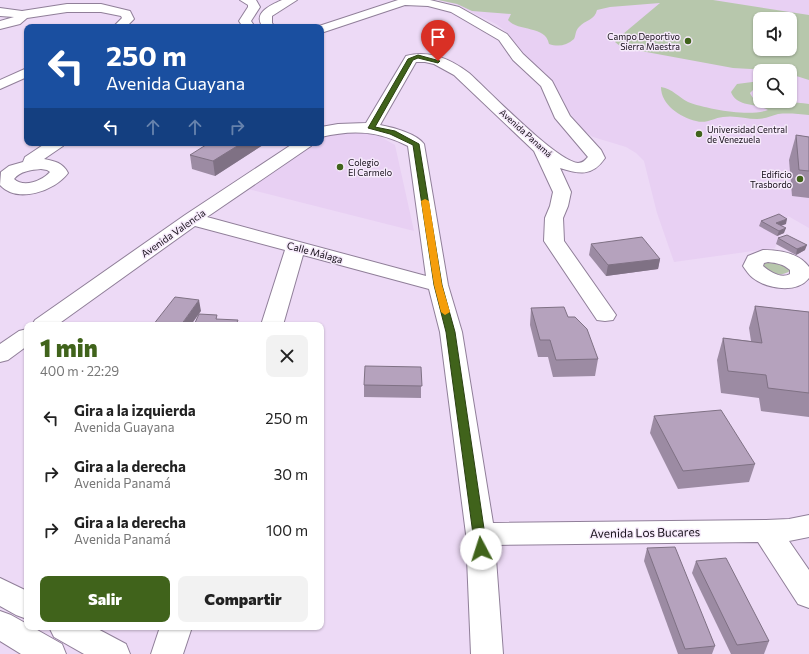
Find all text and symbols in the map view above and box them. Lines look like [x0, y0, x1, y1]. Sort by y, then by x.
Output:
map controls [753, 12, 797, 108]
button: sound [753, 12, 797, 56]
pin [421, 20, 455, 61]
icon: arrive [427, 26, 449, 48]
place label: Campo Deportivo Sierra Maestra [607, 31, 680, 52]
marker: Campo Deportivo Sierra Maestra [683, 36, 693, 46]
text: 250 m [106, 38, 187, 72]
icon: left [40, 40, 92, 92]
button: search [753, 64, 797, 108]
text: Avenida Guayana [106, 72, 245, 94]
street label: Avenida Panamá [497, 107, 555, 160]
icon: left [100, 116, 122, 138]
icon: ahead [142, 116, 164, 138]
icon: ahead [184, 116, 206, 138]
icon: right [226, 116, 248, 138]
place label: Universidad Central de Venezuela [707, 124, 787, 145]
marker: Universidad Central de Venezuela [694, 129, 704, 139]
place label: Colegio El Carmelo [348, 157, 392, 178]
marker: Colegio El Carmelo [335, 162, 345, 172]
place label: Edificio Trasbordo [750, 169, 792, 190]
marker: Edificio Trasbordo [795, 174, 805, 184]
street label: Avenida Valencia [139, 206, 207, 260]
street label: Calle Málaga [286, 239, 344, 265]
text: 1 min [40, 333, 98, 362]
button: close [266, 335, 308, 377]
text: 400 m · 22:29 [40, 363, 119, 379]
text: Gira a la izquierda [74, 401, 196, 419]
icon: left [40, 407, 62, 429]
text: 250 m [265, 409, 308, 427]
text: Avenida Guayana [74, 419, 174, 435]
text: Gira a la derecha [74, 457, 186, 475]
icon: right [40, 463, 62, 485]
text: 30 m [274, 465, 308, 483]
text: Avenida Panamá [74, 475, 171, 491]
text: Gira a la derecha [74, 513, 186, 531]
icon: right [40, 519, 62, 541]
text: 100 m [266, 521, 308, 539]
street label: Avenida Los Bucares [590, 524, 700, 540]
position arrow [460, 528, 502, 570]
text: Avenida Panamá [74, 531, 171, 547]
button: Salir [40, 576, 170, 622]
button: Compartir [178, 576, 308, 622]

